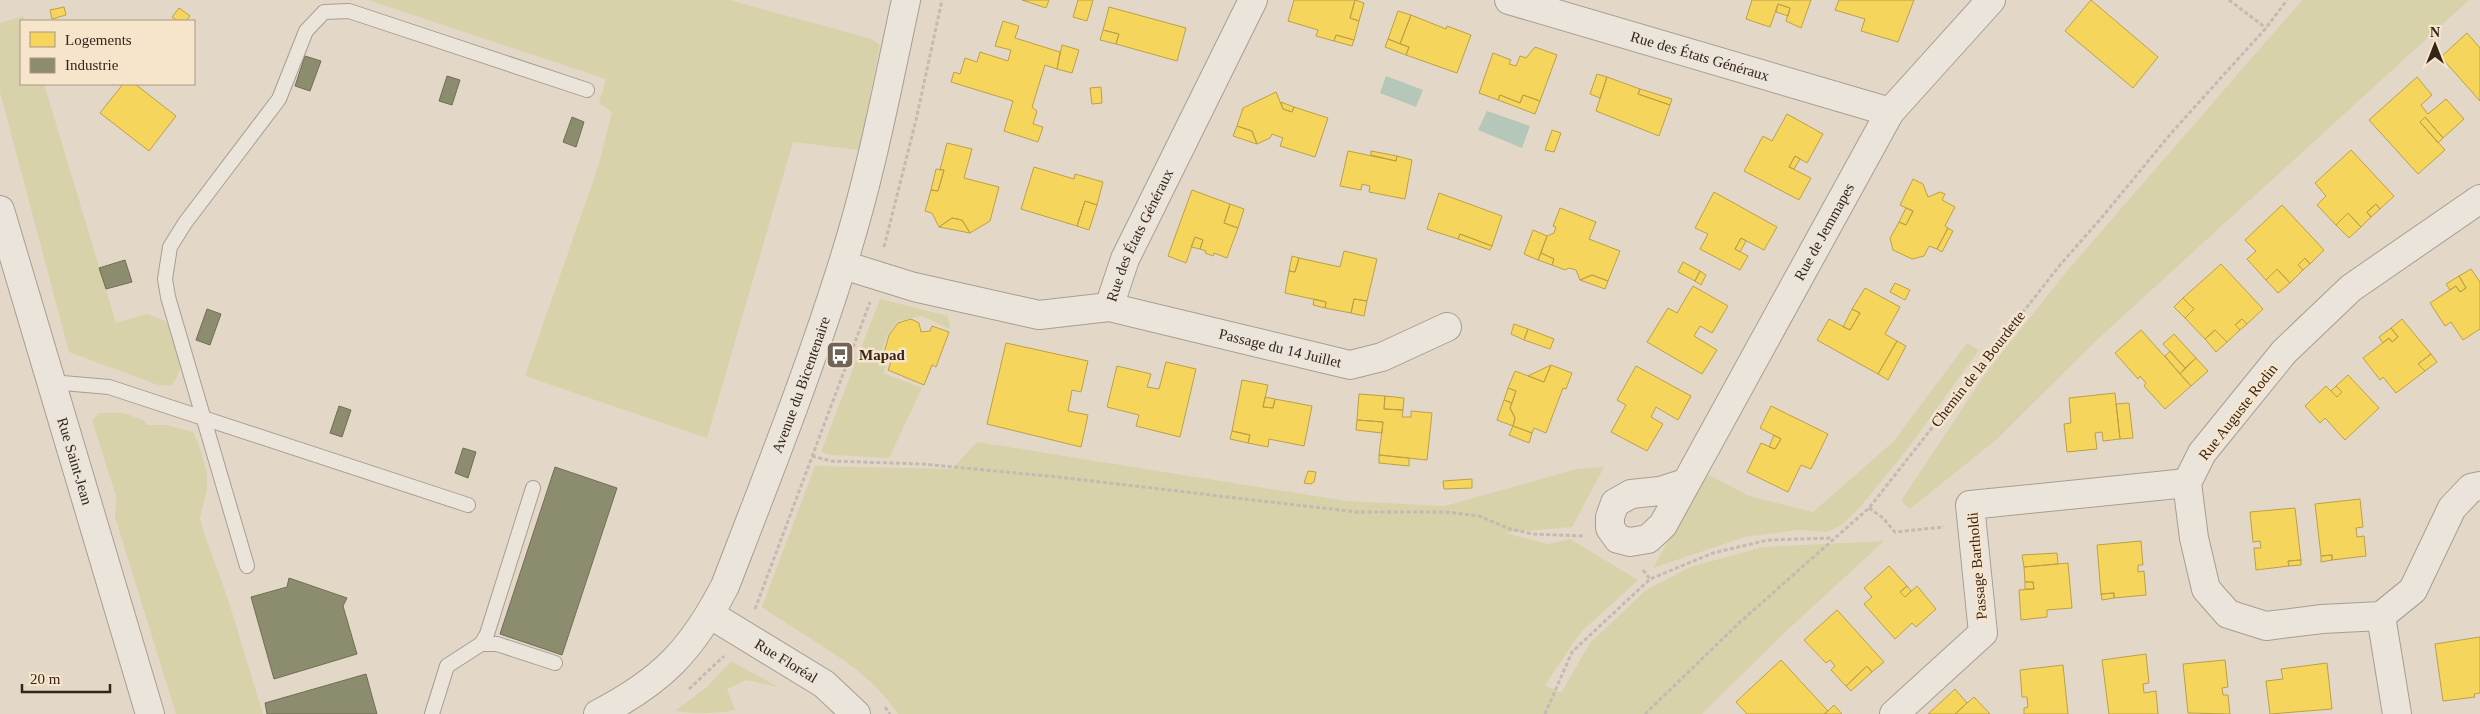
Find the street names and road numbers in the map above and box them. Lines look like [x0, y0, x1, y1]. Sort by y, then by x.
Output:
street label: Rue des États Généraux [1629, 28, 1772, 84]
street label: Rue des États Généraux [1103, 166, 1176, 304]
street label: Rue de Jemmapes [1791, 180, 1857, 283]
street label: Chemin de la Bourdette [1928, 308, 2028, 430]
street label: Avenue du Bicentenaire [769, 314, 833, 455]
street label: Passage du 14 Juillet [1217, 326, 1344, 371]
street label: Rue Auguste Rodin [2196, 360, 2281, 463]
street label: Rue Saint-Jean [54, 415, 95, 507]
street label: Passage Bartholdi [1964, 512, 1990, 620]
street label: Rue Floréal [752, 636, 820, 686]

